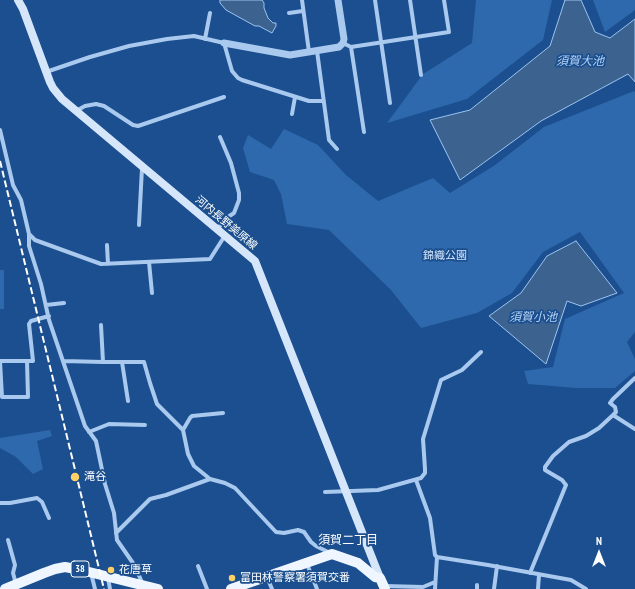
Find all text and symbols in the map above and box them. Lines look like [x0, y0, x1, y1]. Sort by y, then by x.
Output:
water label: 須賀大池 [556, 55, 604, 69]
street label: 河内長野美原線 [192, 193, 260, 253]
park label: 錦織公園 [423, 249, 467, 263]
water label: 須賀小池 [509, 311, 557, 325]
place label: 滝谷 [84, 470, 106, 484]
marker: 滝谷 [69, 471, 81, 483]
north arrow [579, 533, 619, 573]
district label: 須賀二丁目 [318, 534, 378, 548]
text: N [596, 534, 602, 548]
road number: 38 [71, 561, 89, 577]
place label: 花唐草 [119, 563, 152, 577]
marker: 花唐草 [106, 565, 116, 575]
place label: 富田林警察署須賀交番 [240, 571, 350, 585]
marker: 富田林警察署須賀交番 [227, 573, 237, 583]

